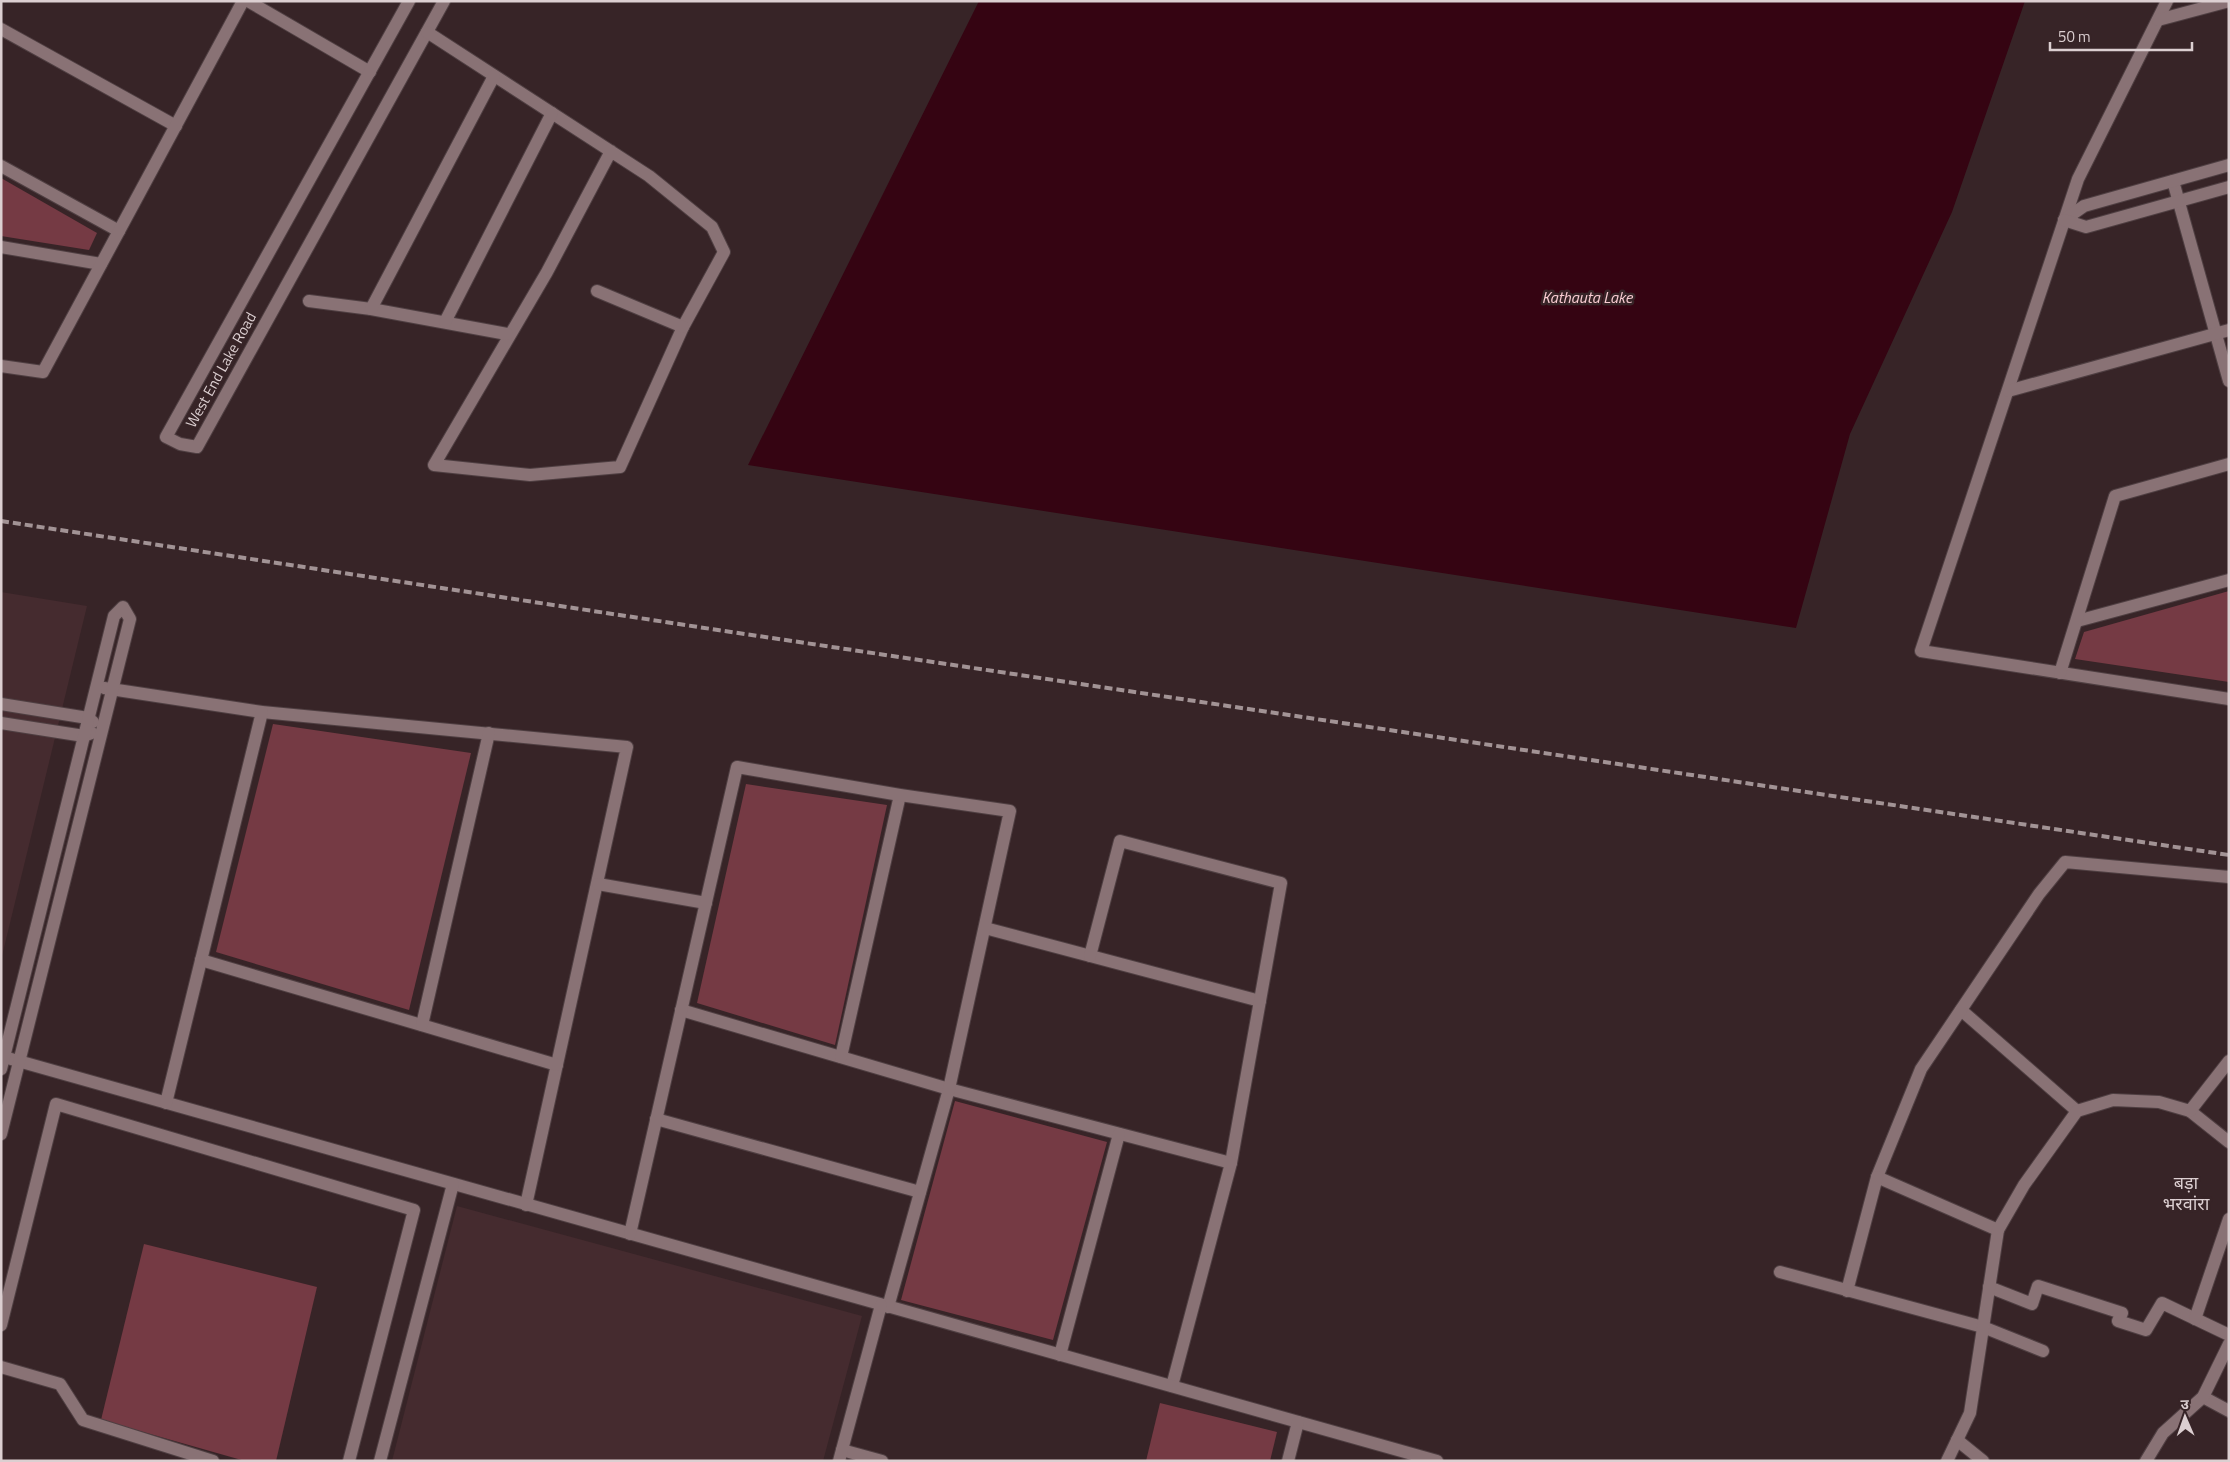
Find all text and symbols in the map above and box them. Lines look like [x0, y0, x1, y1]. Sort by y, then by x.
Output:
scale bar [2050, 20, 2192, 52]
text: 50 m [2058, 25, 2091, 48]
water label: Kathauta Lake [1542, 285, 1634, 309]
street label: West End Lake Road [179, 308, 262, 432]
district label: बड़ा भरवांरा [2163, 1169, 2210, 1217]
north arrow [2160, 1392, 2210, 1442]
text: उ [2180, 1393, 2190, 1414]

